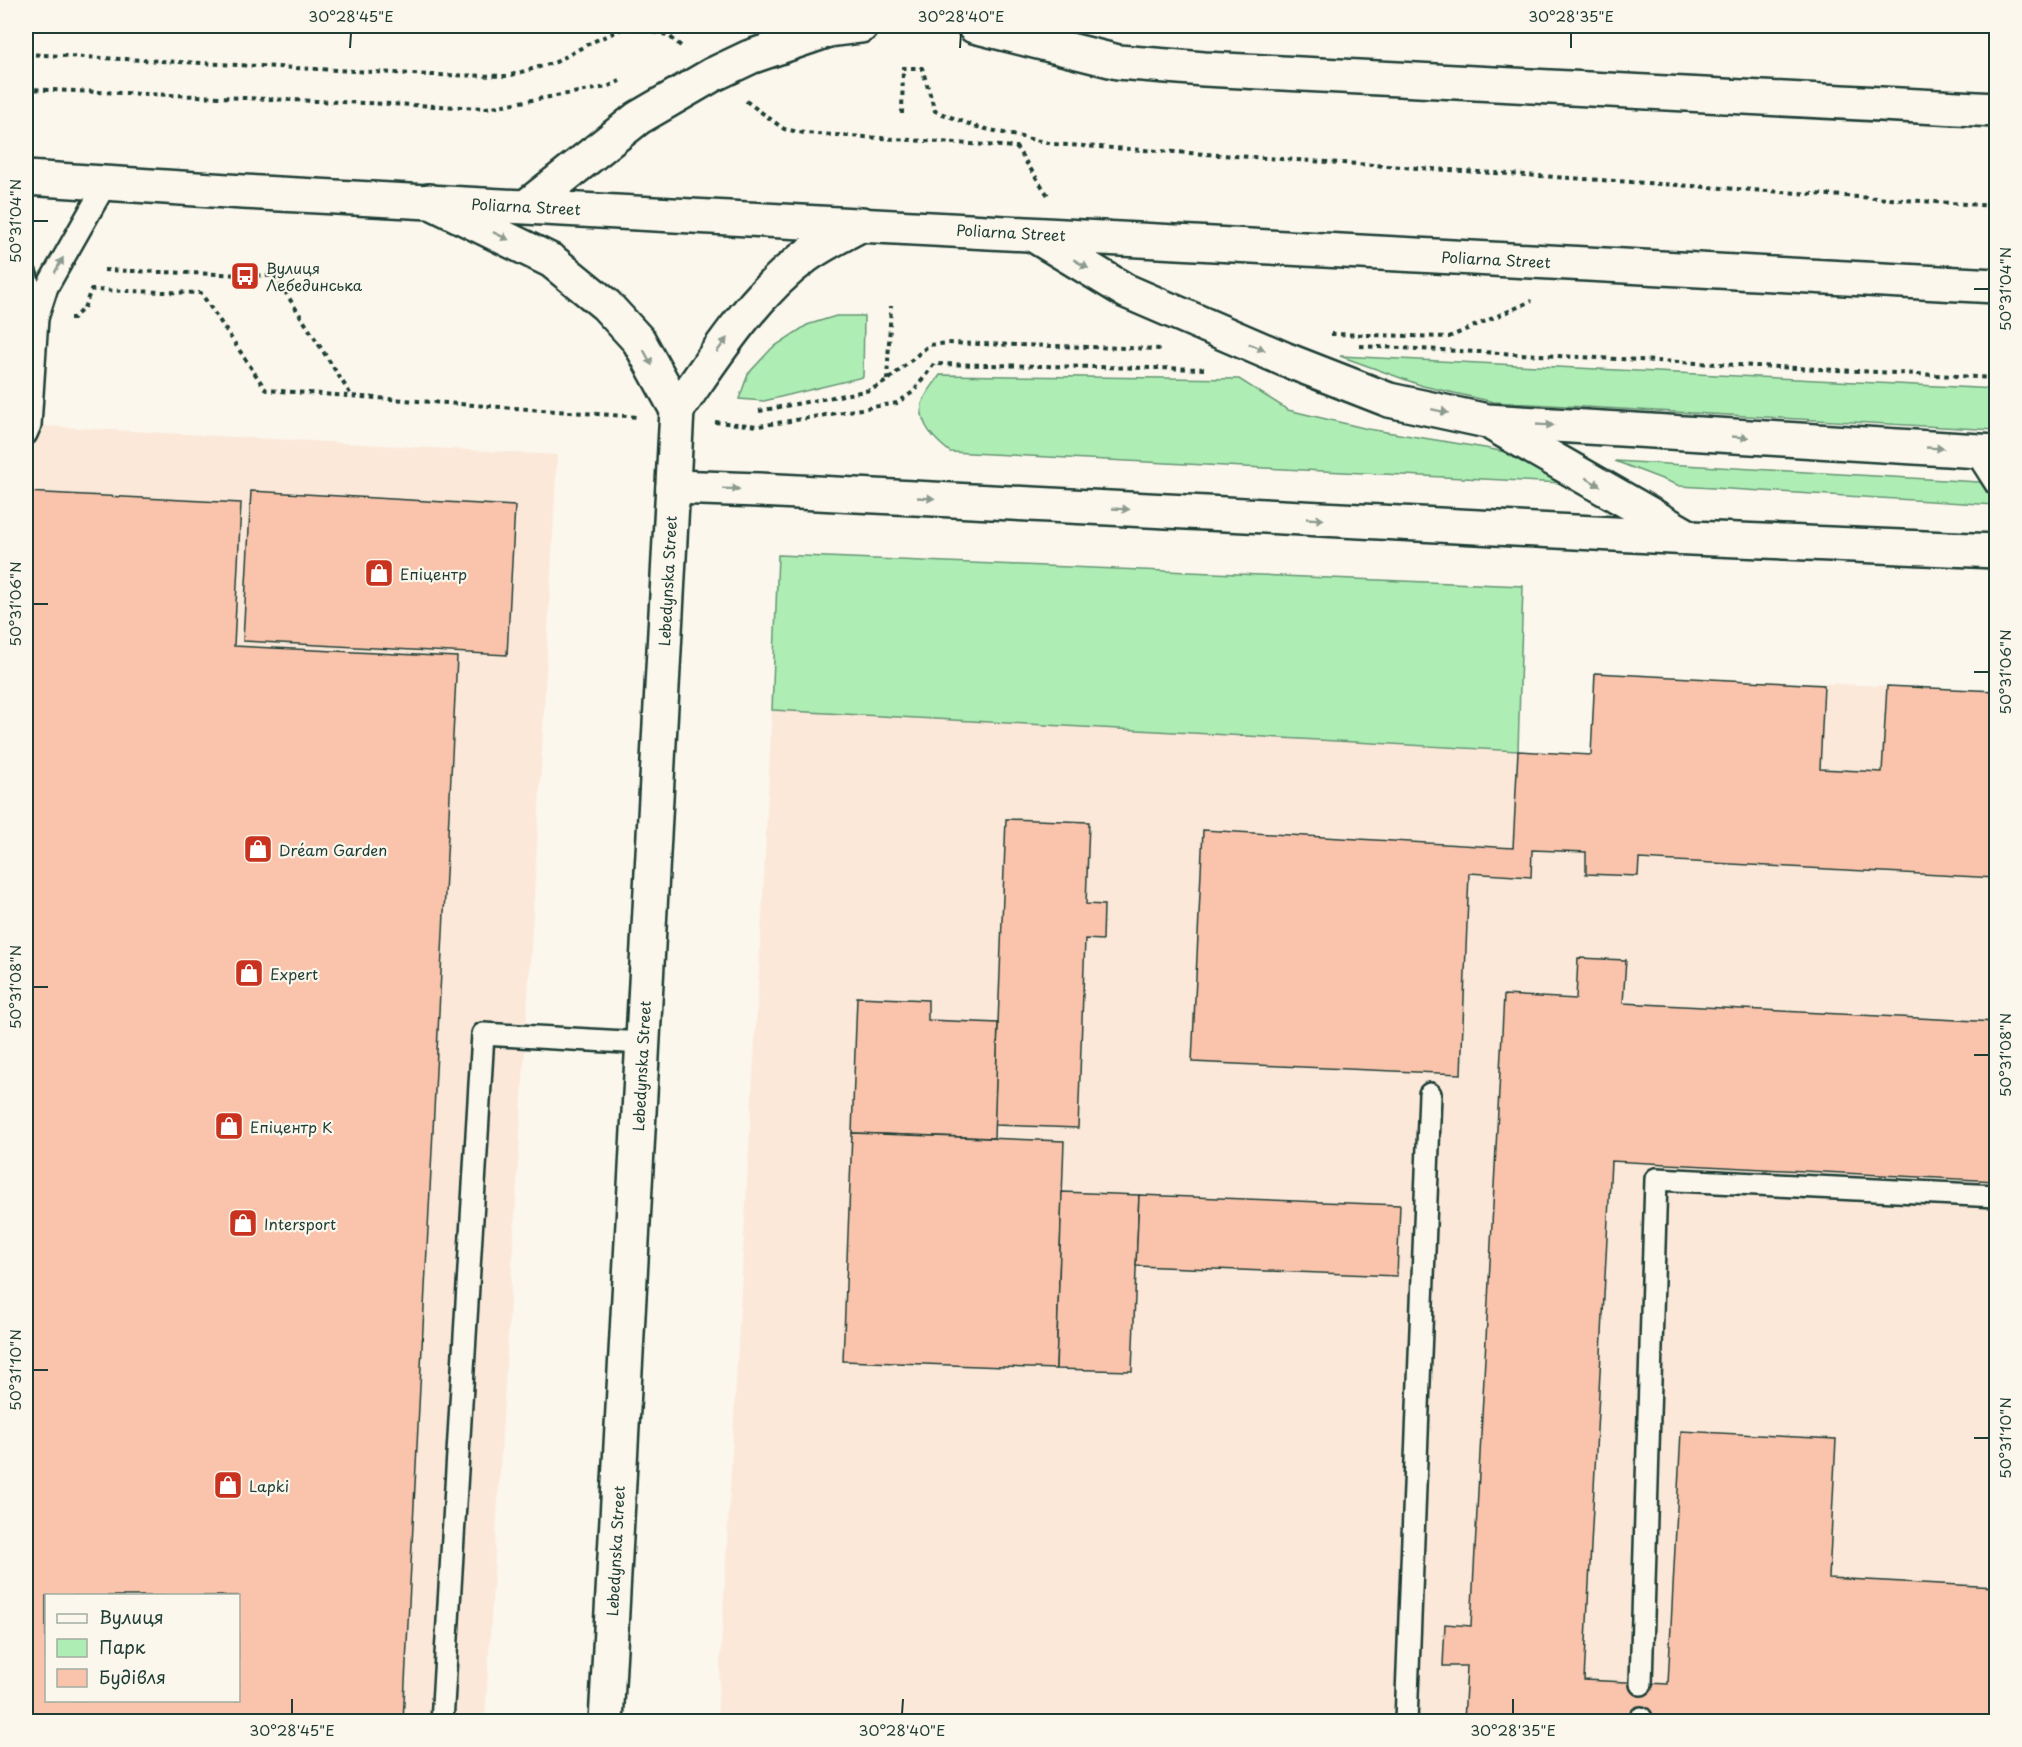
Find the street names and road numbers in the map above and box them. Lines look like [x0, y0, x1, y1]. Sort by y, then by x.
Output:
street label: Poliarna Street [471, 192, 581, 220]
street label: Poliarna Street [956, 218, 1066, 246]
street label: Poliarna Street [1441, 245, 1551, 273]
street label: Lebedynska Street [652, 515, 682, 647]
street label: Lebedynska Street [626, 1000, 656, 1132]
street label: Lebedynska Street [600, 1485, 630, 1617]

